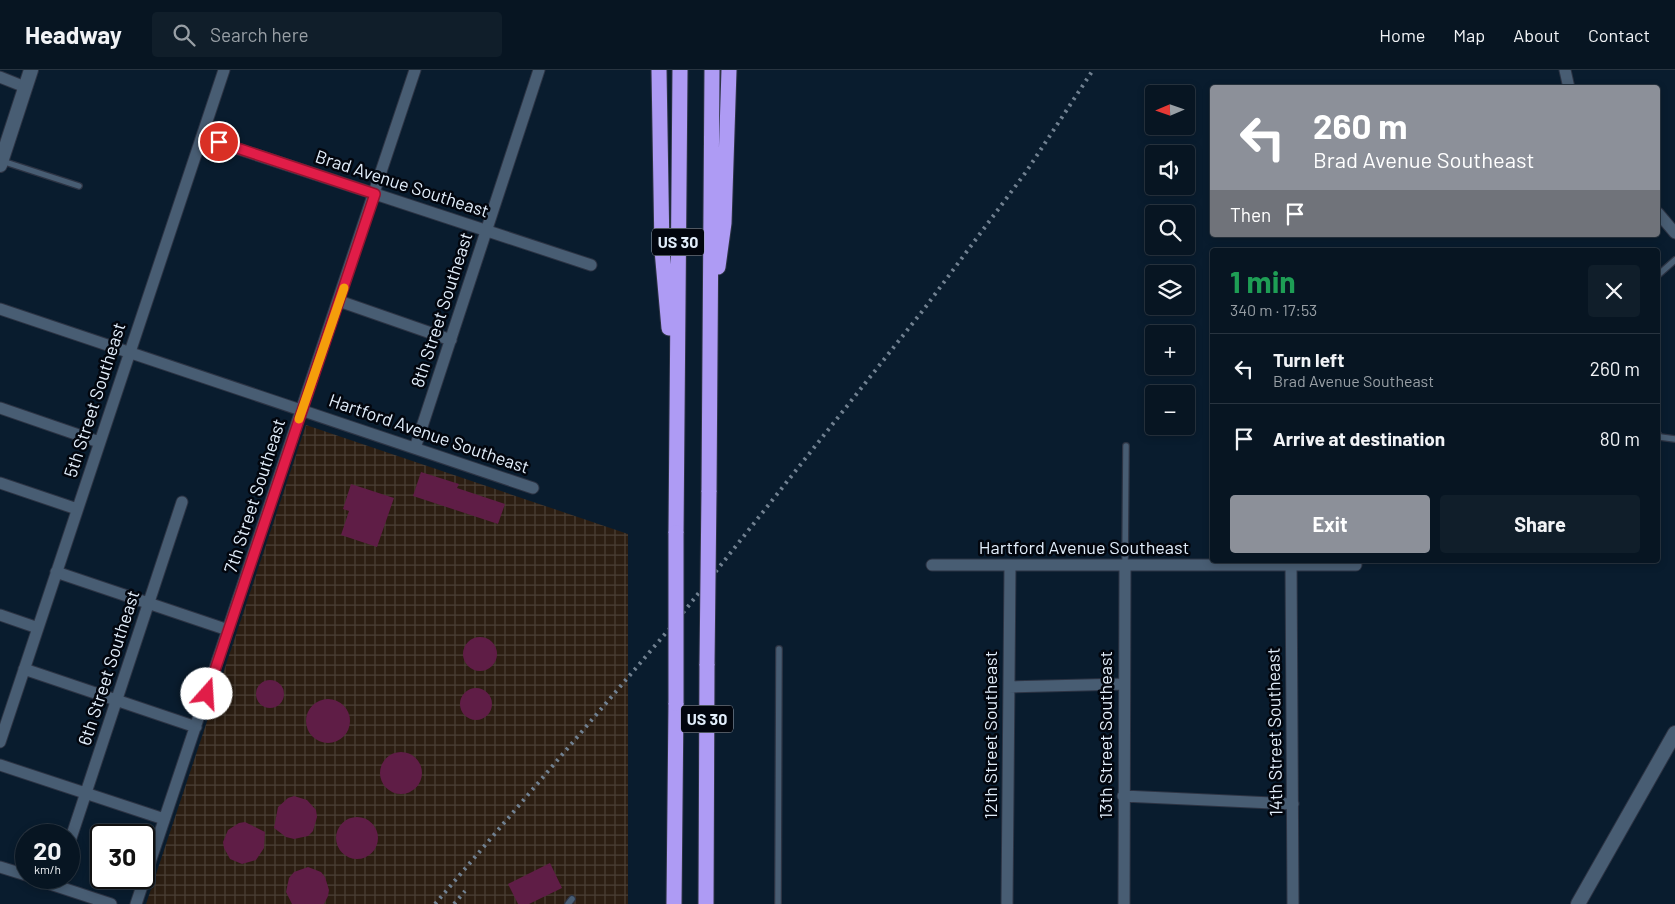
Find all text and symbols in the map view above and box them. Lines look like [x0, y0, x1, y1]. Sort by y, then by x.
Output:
search box [152, 12, 502, 57]
text: Headway [25, 20, 122, 49]
icon: search [170, 21, 198, 49]
text: Search here [210, 23, 309, 46]
text: Home [1379, 24, 1425, 46]
text: Map [1453, 24, 1485, 46]
text: About [1513, 24, 1560, 46]
text: Contact [1588, 24, 1650, 46]
north arrow [1145, 85, 1195, 135]
map controls [1145, 85, 1195, 435]
text: 260 m [1313, 104, 1408, 146]
icon: left [1230, 105, 1295, 170]
pin [198, 121, 240, 163]
icon: arrive [205, 128, 233, 156]
street label: Brad Avenue Southeast [313, 145, 492, 222]
button: sound [1145, 145, 1195, 195]
text: Brad Avenue Southeast [1313, 146, 1535, 172]
icon: arrive [1281, 200, 1309, 228]
text: Then [1230, 203, 1271, 226]
button: search [1145, 205, 1195, 255]
road number: US 30 [652, 228, 704, 256]
street label: 8th Street Southeast [406, 229, 477, 390]
text: 1 min [1230, 263, 1296, 299]
button: layers [1145, 265, 1195, 315]
button: close [1588, 265, 1640, 317]
text: 340 m · 17:53 [1230, 300, 1317, 319]
street label: 5th Street Southeast [59, 319, 130, 480]
button: + [1145, 325, 1195, 375]
text: Turn left [1273, 348, 1344, 371]
icon: left [1230, 355, 1258, 383]
text: 260 m [1590, 357, 1640, 380]
text: Brad Avenue Southeast [1273, 371, 1434, 390]
button: − [1145, 385, 1195, 435]
street label: Hartford Avenue Southeast [326, 388, 532, 478]
street label: 7th Street Southeast [219, 416, 289, 576]
icon: arrive [1230, 425, 1258, 453]
text: Arrive at destination [1273, 427, 1445, 450]
text: 80 m [1600, 427, 1640, 450]
button: Exit [1230, 495, 1430, 553]
button: Share [1440, 495, 1640, 553]
street label: Hartford Avenue Southeast [979, 536, 1189, 558]
street label: 6th Street Southeast [73, 587, 144, 748]
street label: 14th Street Southeast [1262, 647, 1286, 817]
street label: 12th Street Southeast [979, 651, 1001, 819]
street label: 13th Street Southeast [1094, 651, 1116, 819]
position arrow [180, 667, 232, 719]
road number: US 30 [681, 706, 733, 732]
speed limit sign: 30 [90, 824, 155, 889]
text: 20 [33, 835, 62, 865]
text: km/h [34, 862, 61, 876]

